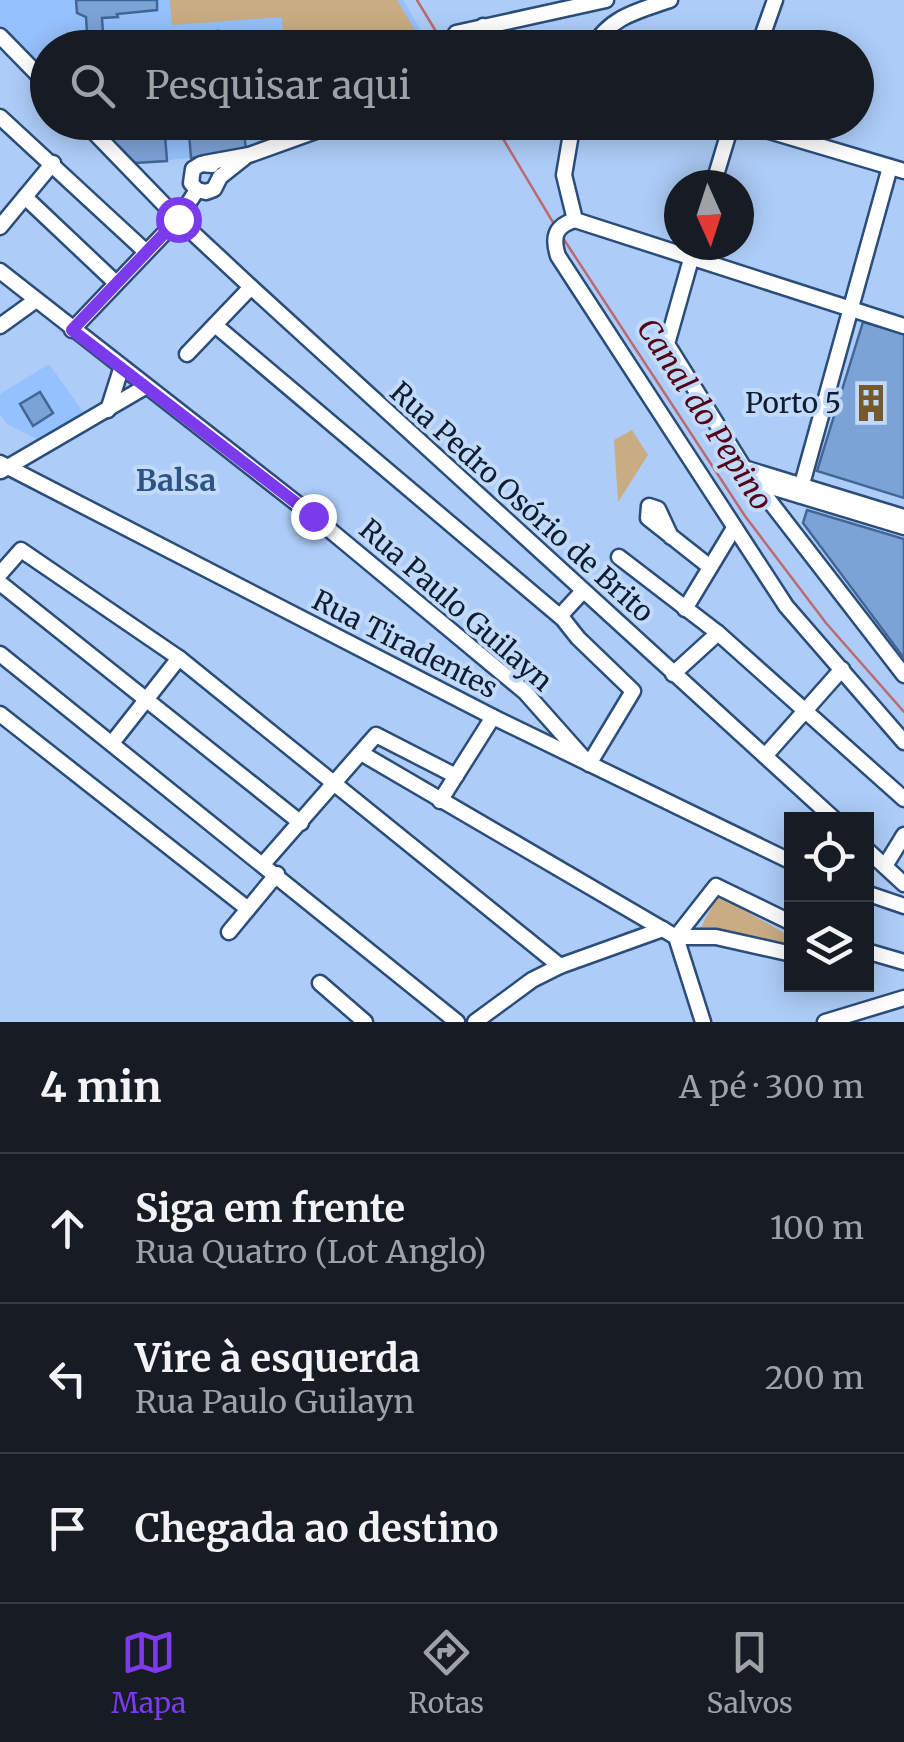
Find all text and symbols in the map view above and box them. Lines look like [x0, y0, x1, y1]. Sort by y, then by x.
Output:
search box [30, 30, 874, 140]
icon: search [65, 58, 120, 113]
text: Pesquisar aqui [145, 62, 411, 109]
north arrow [664, 170, 754, 260]
route start [156, 197, 202, 243]
water label: Canal do Pepino [629, 311, 781, 517]
street label: Rua Pedro Osório de Brito [383, 374, 661, 630]
building icon: Porto 5 [850, 382, 892, 424]
place label: Porto 5 [745, 385, 841, 421]
district label: Balsa [136, 461, 217, 499]
route end [291, 494, 337, 540]
street label: Rua Paulo Guilayn [352, 511, 560, 699]
street label: Rua Tiradentes [306, 582, 504, 706]
map controls [784, 812, 874, 992]
button: locate [784, 812, 874, 902]
button: layers [784, 902, 874, 992]
text: 4 min [40, 1061, 162, 1113]
text: A pé · 300 m [679, 1067, 864, 1107]
text: Siga em frente [135, 1185, 405, 1232]
icon: ahead [40, 1201, 95, 1256]
text: 100 m [770, 1208, 864, 1248]
text: Rua Quatro (Lot Anglo) [135, 1232, 486, 1272]
text: Vire à esquerda [135, 1335, 420, 1382]
icon: left [40, 1351, 95, 1406]
text: 200 m [765, 1358, 864, 1398]
text: Rua Paulo Guilayn [135, 1382, 414, 1422]
icon: arrive [40, 1501, 95, 1556]
text: Chegada ao destino [135, 1505, 498, 1552]
tab: Mapa [111, 1625, 186, 1721]
tab: Rotas [409, 1625, 484, 1721]
tab: Salvos [706, 1625, 793, 1721]

